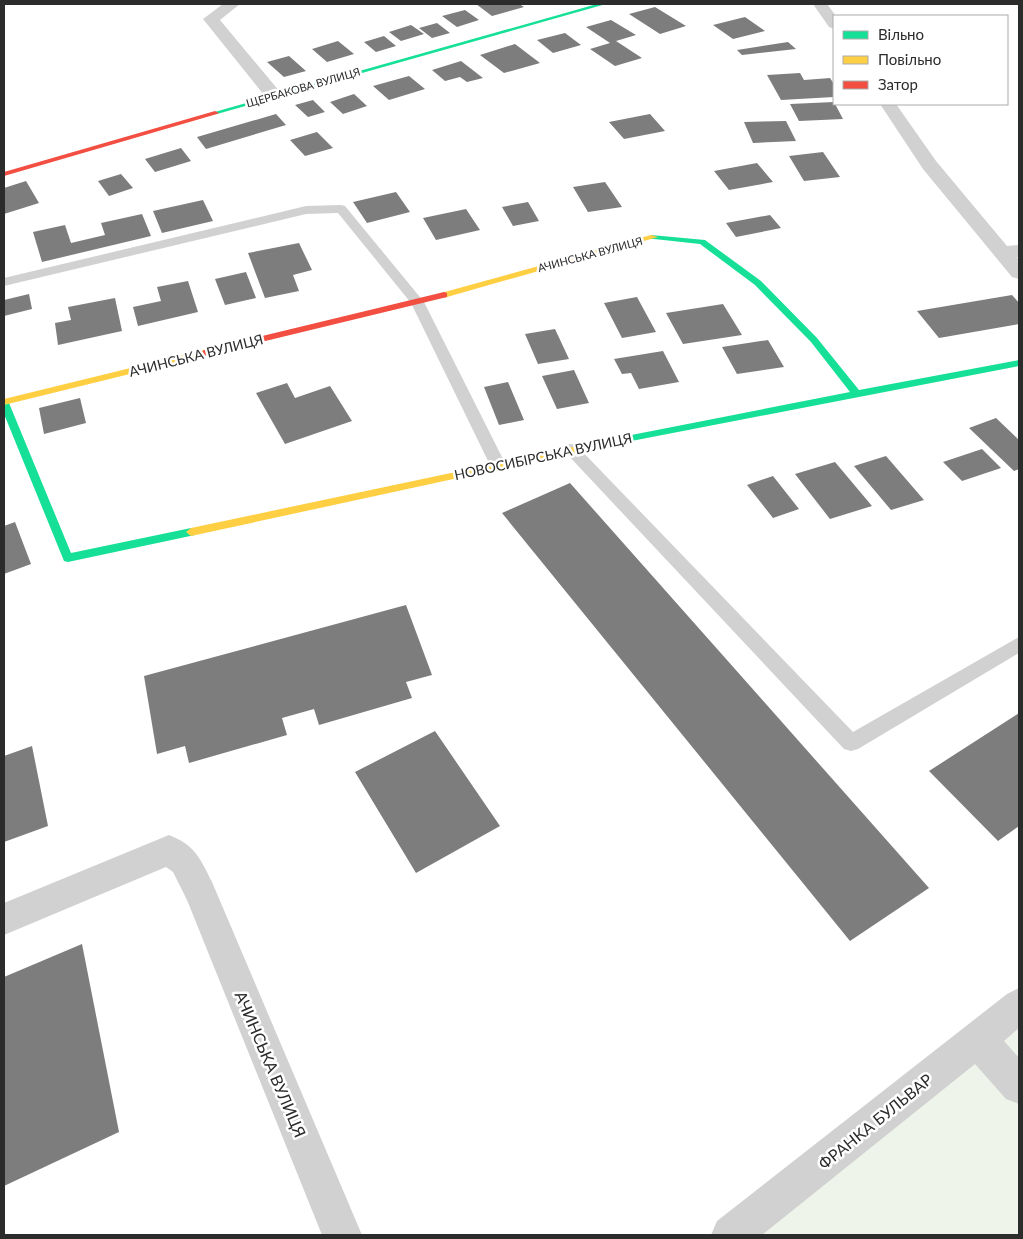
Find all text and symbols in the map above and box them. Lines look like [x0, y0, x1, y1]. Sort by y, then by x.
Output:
legend [833, 15, 1008, 105]
text: Вільно [878, 25, 924, 43]
text: Повільно [878, 50, 941, 68]
street label: ЩЕРБАКОВА ВУЛИЦЯ [245, 64, 361, 110]
text: Затор [878, 75, 918, 93]
street label: АЧИНСЬКА ВУЛИЦЯ [536, 234, 644, 274]
street label: АЧИНСЬКА ВУЛИЦЯ [127, 330, 265, 380]
street label: НОВОСИБІРСЬКА ВУЛИЦЯ [453, 429, 633, 483]
street label: АЧИНСЬКА ВУЛИЦЯ [232, 988, 310, 1140]
street label: ФРАНКА БУЛЬВАР [814, 1069, 936, 1173]

